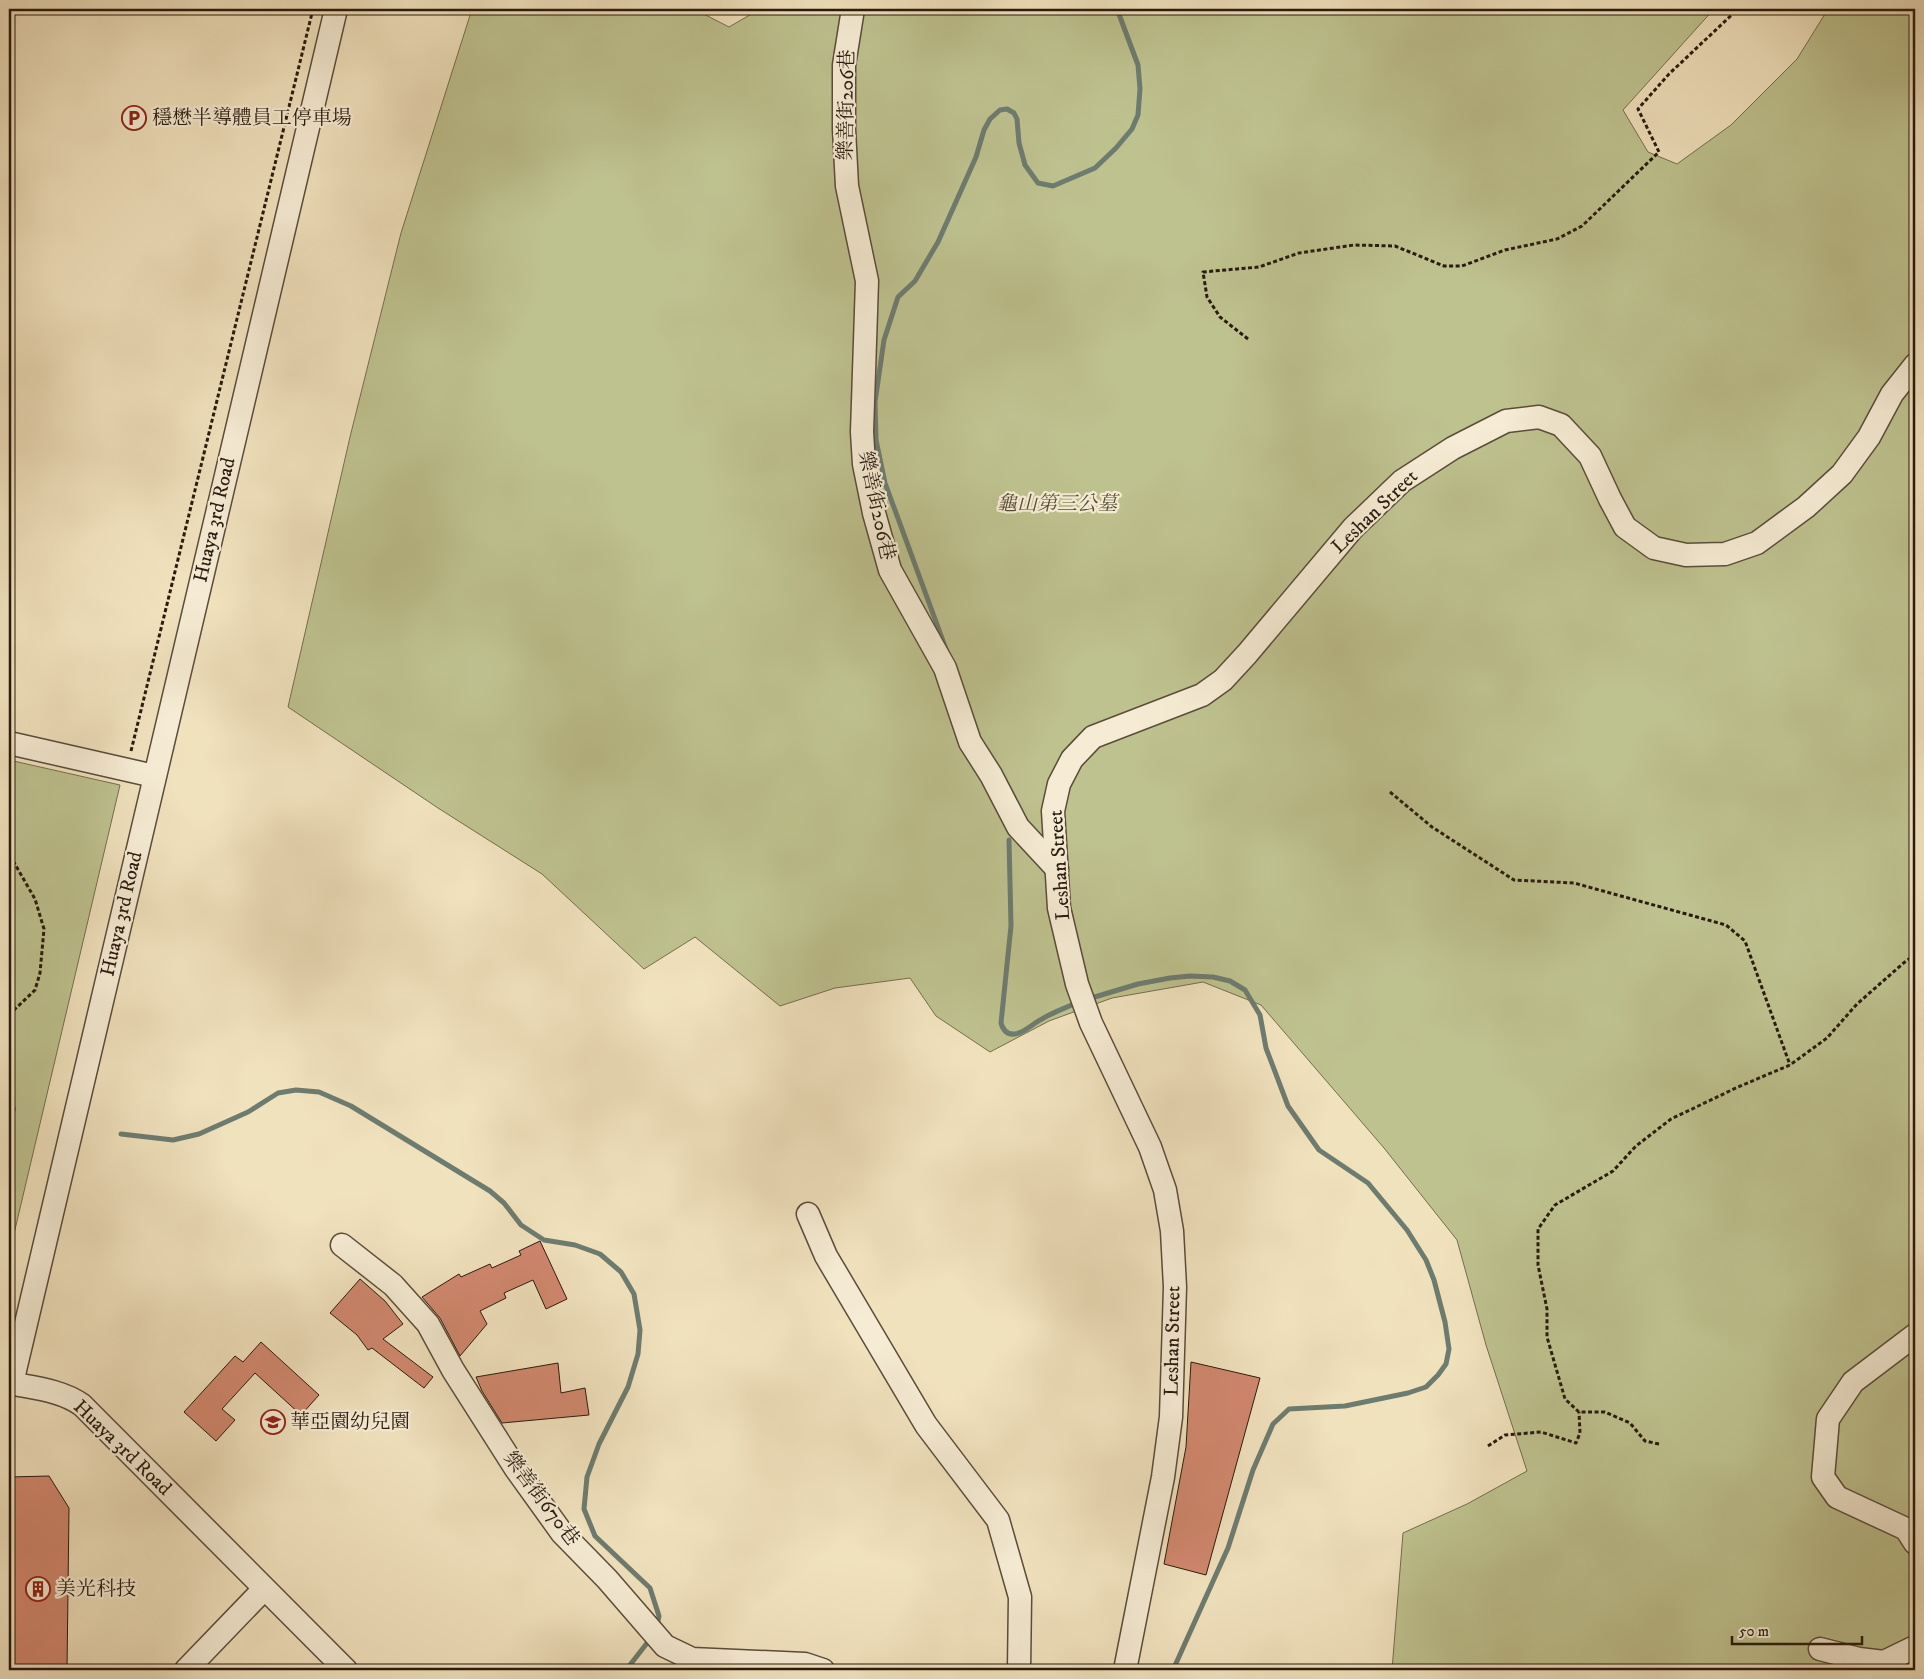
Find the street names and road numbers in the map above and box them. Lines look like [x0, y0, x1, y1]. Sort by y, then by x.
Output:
street label: 樂善街206巷 [834, 49, 860, 161]
street label: 樂善街206巷 [852, 449, 900, 563]
street label: Huaya 3rd Road [188, 455, 242, 585]
street label: Leshan Street [1327, 465, 1423, 559]
street label: Leshan Street [1044, 809, 1076, 921]
street label: Huaya 3rd Road [95, 849, 149, 979]
street label: Leshan Street [1160, 1286, 1186, 1396]
street label: Huaya 3rd Road [68, 1395, 176, 1501]
street label: 樂善街670巷 [497, 1447, 585, 1551]

